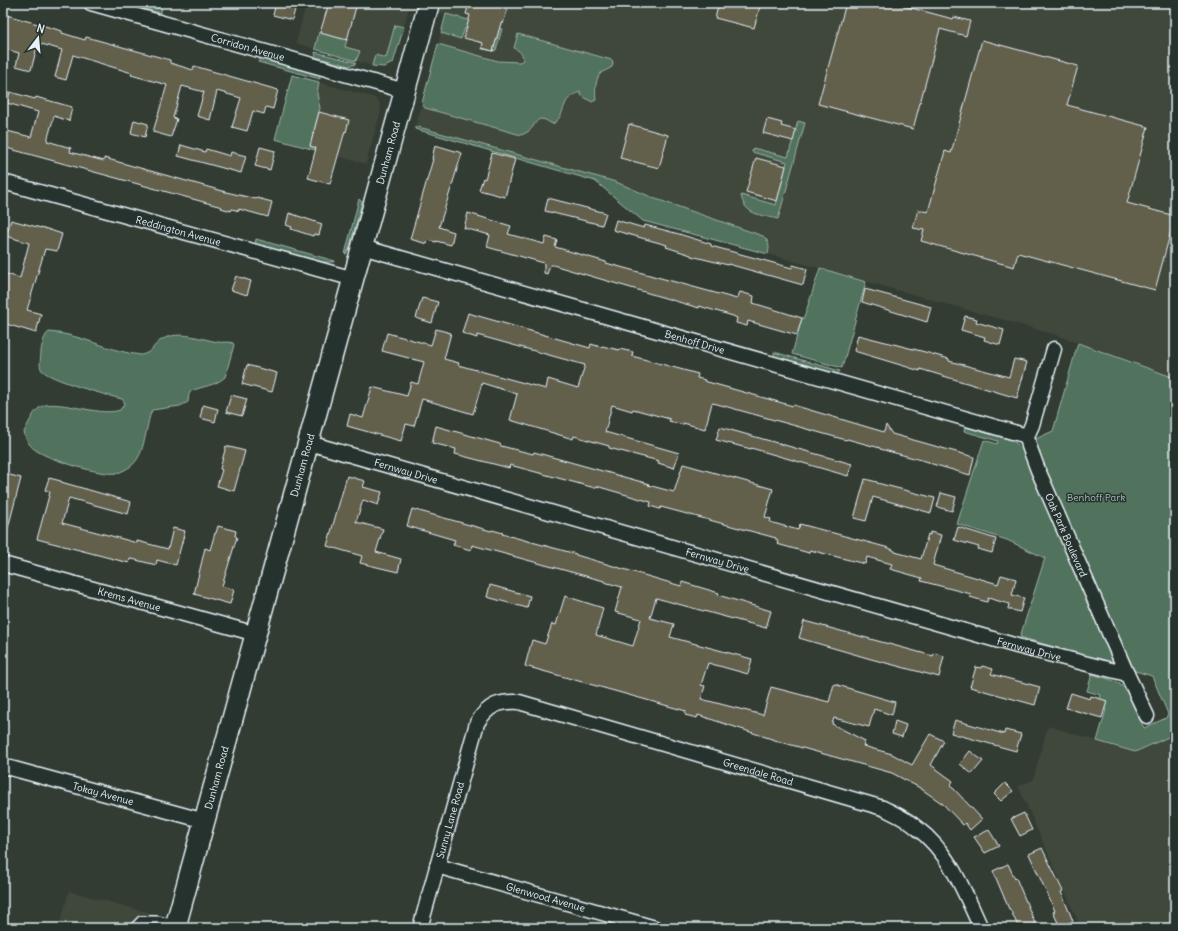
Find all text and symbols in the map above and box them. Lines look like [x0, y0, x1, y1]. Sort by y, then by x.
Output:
north arrow [18, 18, 58, 58]
text: N [35, 21, 46, 36]
street label: Corridon Avenue [210, 30, 286, 63]
street label: Dunham Road [373, 120, 403, 186]
street label: Reddington Avenue [134, 213, 222, 248]
street label: Benhoff Drive [663, 327, 726, 356]
street label: Dunham Road [287, 432, 317, 498]
street label: Fernway Drive [373, 456, 439, 486]
street label: Oak Park Boulevard [1042, 491, 1090, 579]
park label: Benhoff Park [1067, 491, 1125, 504]
street label: Fernway Drive [684, 545, 751, 575]
street label: Krems Avenue [96, 584, 162, 614]
street label: Fernway Drive [996, 634, 1063, 663]
street label: Dunham Road [201, 744, 231, 811]
street label: Greendale Road [721, 755, 795, 788]
street label: Tokay Avenue [71, 779, 135, 808]
street label: Sunny Lane Road [433, 780, 467, 860]
street label: Glenwood Avenue [505, 880, 587, 914]

